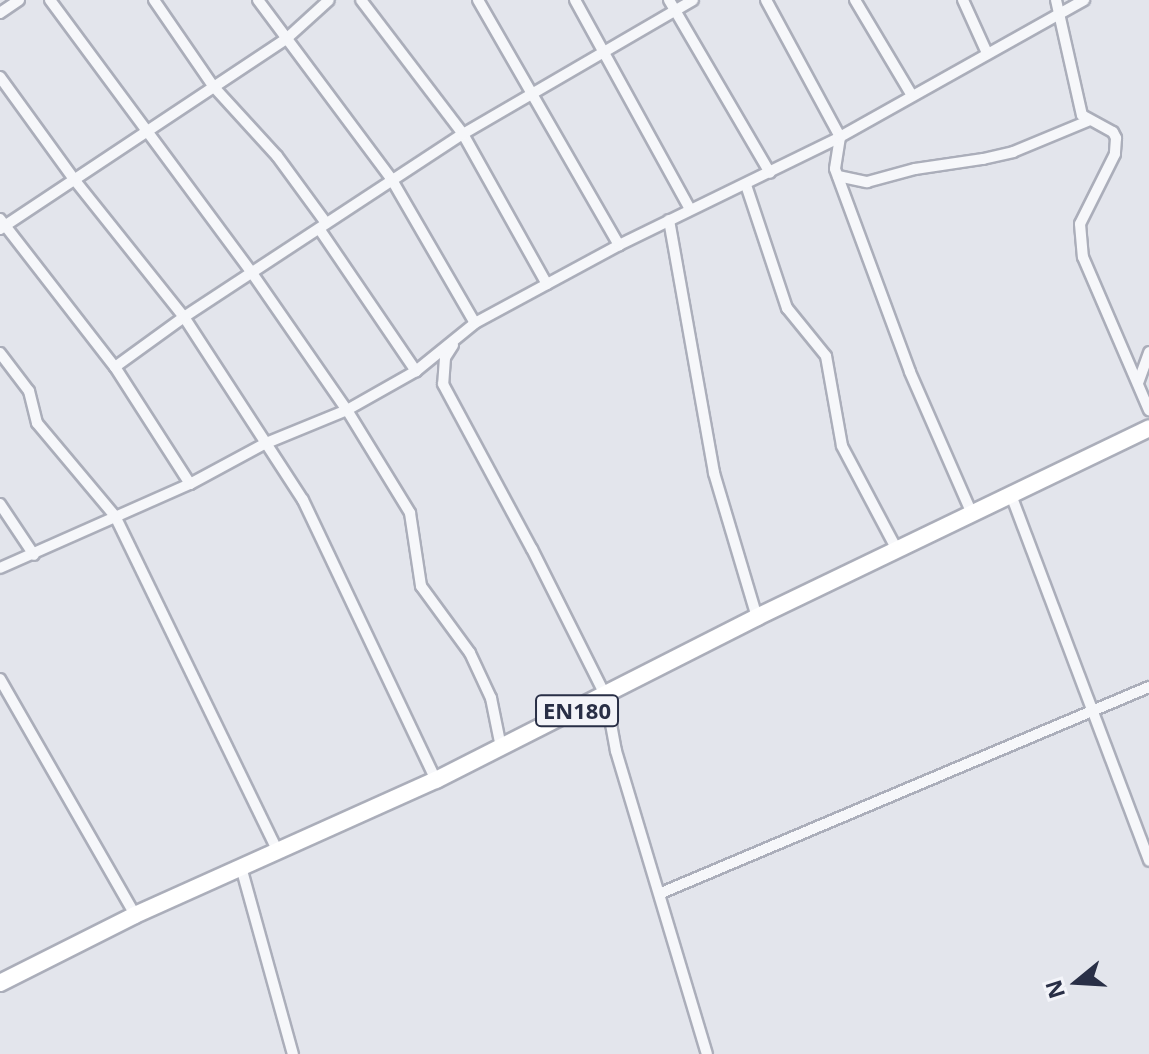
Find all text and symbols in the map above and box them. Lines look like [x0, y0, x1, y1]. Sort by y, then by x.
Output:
road number: EN180 [535, 693, 619, 729]
north arrow [1037, 942, 1117, 1022]
text: N [1037, 976, 1071, 1003]

